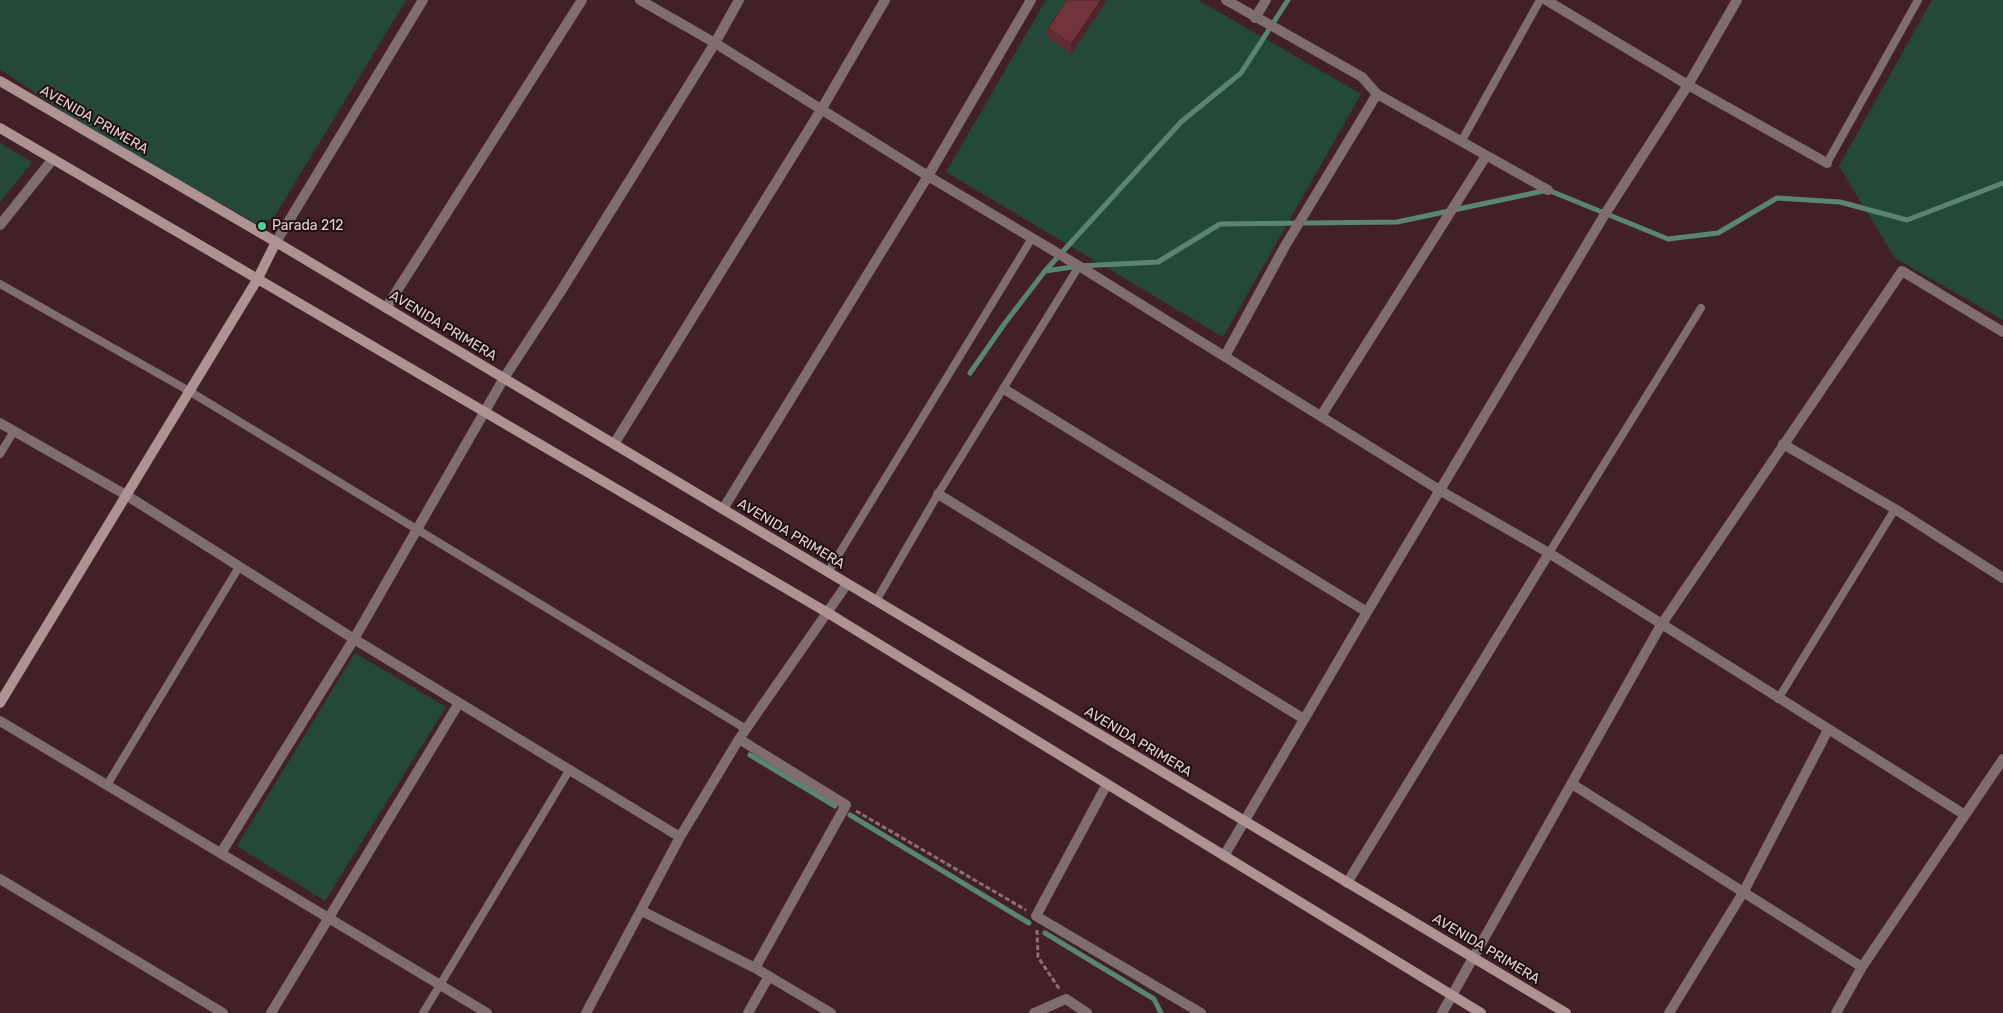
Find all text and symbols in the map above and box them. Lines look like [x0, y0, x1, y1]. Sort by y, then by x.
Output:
street label: AVENIDA PRIMERA [37, 82, 151, 158]
place label: Parada 212 [272, 218, 343, 234]
marker: Parada 212 [256, 220, 268, 232]
street label: AVENIDA PRIMERA [386, 287, 500, 365]
street label: AVENIDA PRIMERA [734, 495, 848, 573]
street label: AVENIDA PRIMERA [1081, 703, 1195, 781]
street label: AVENIDA PRIMERA [1429, 910, 1543, 988]

